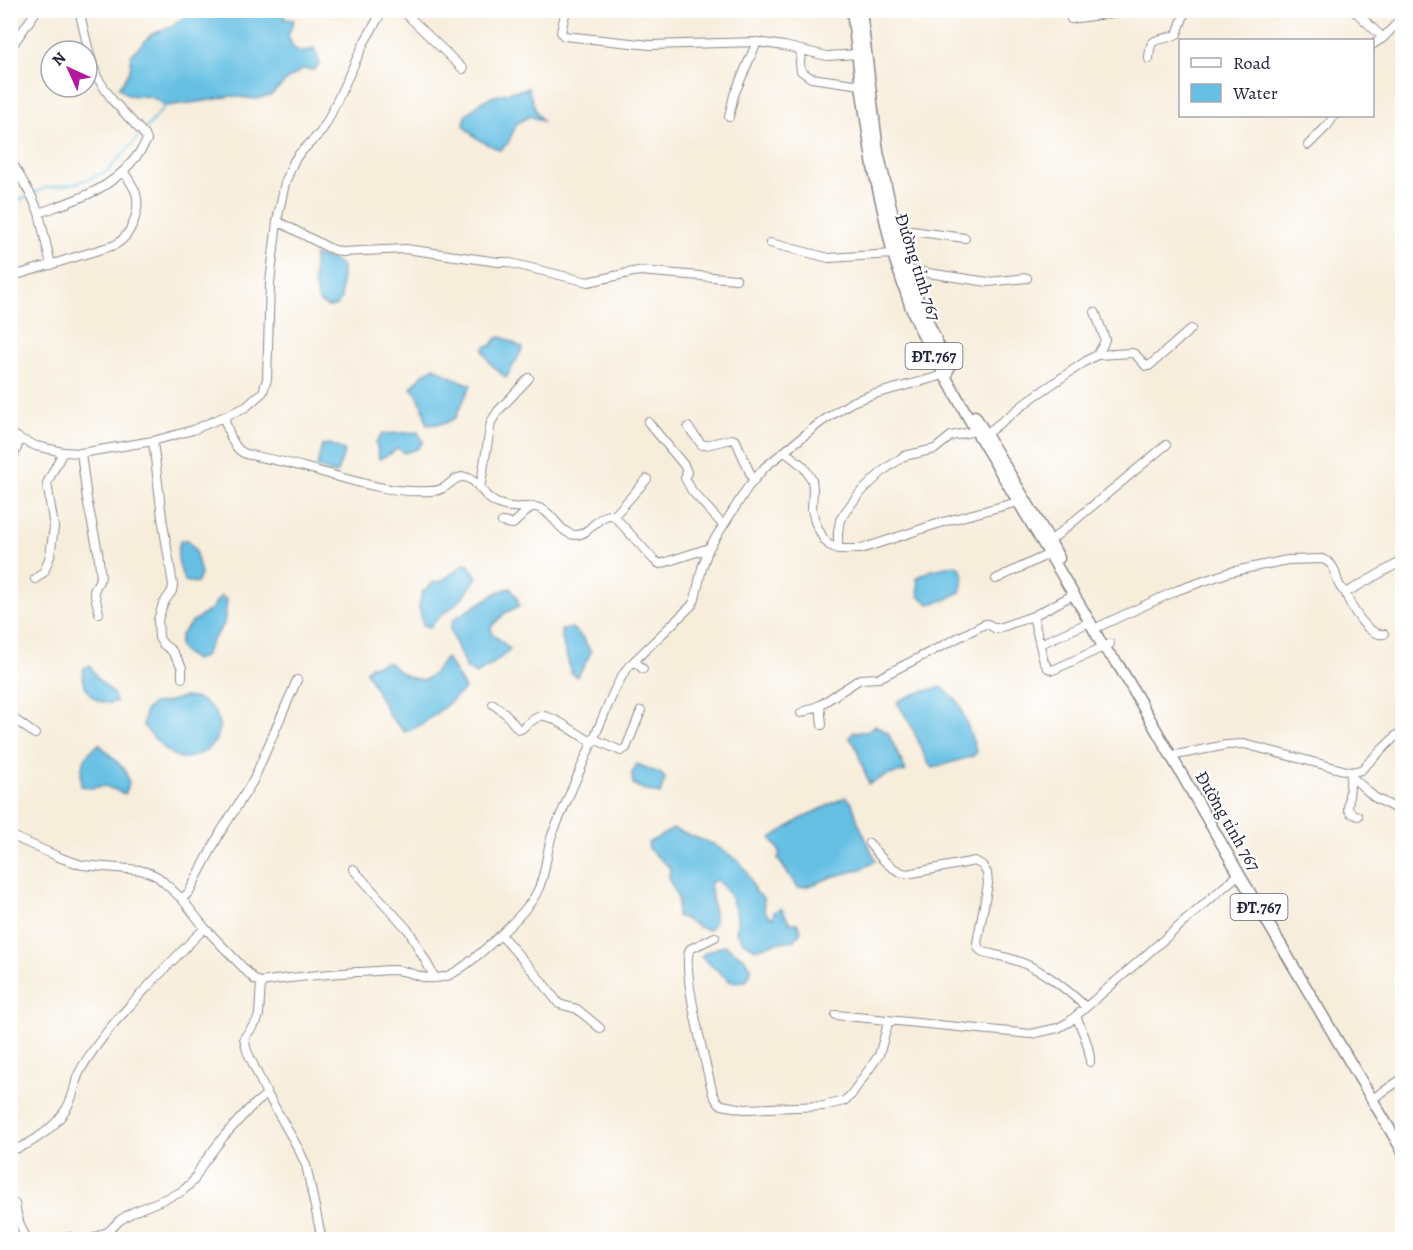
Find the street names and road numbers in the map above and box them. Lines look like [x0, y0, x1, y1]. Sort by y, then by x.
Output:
street label: Đường tỉnh 767 [889, 210, 947, 324]
road number: ĐT.767 [906, 343, 962, 369]
street label: Đường tỉnh 767 [1190, 766, 1267, 876]
road number: ĐT.767 [1230, 894, 1288, 920]

